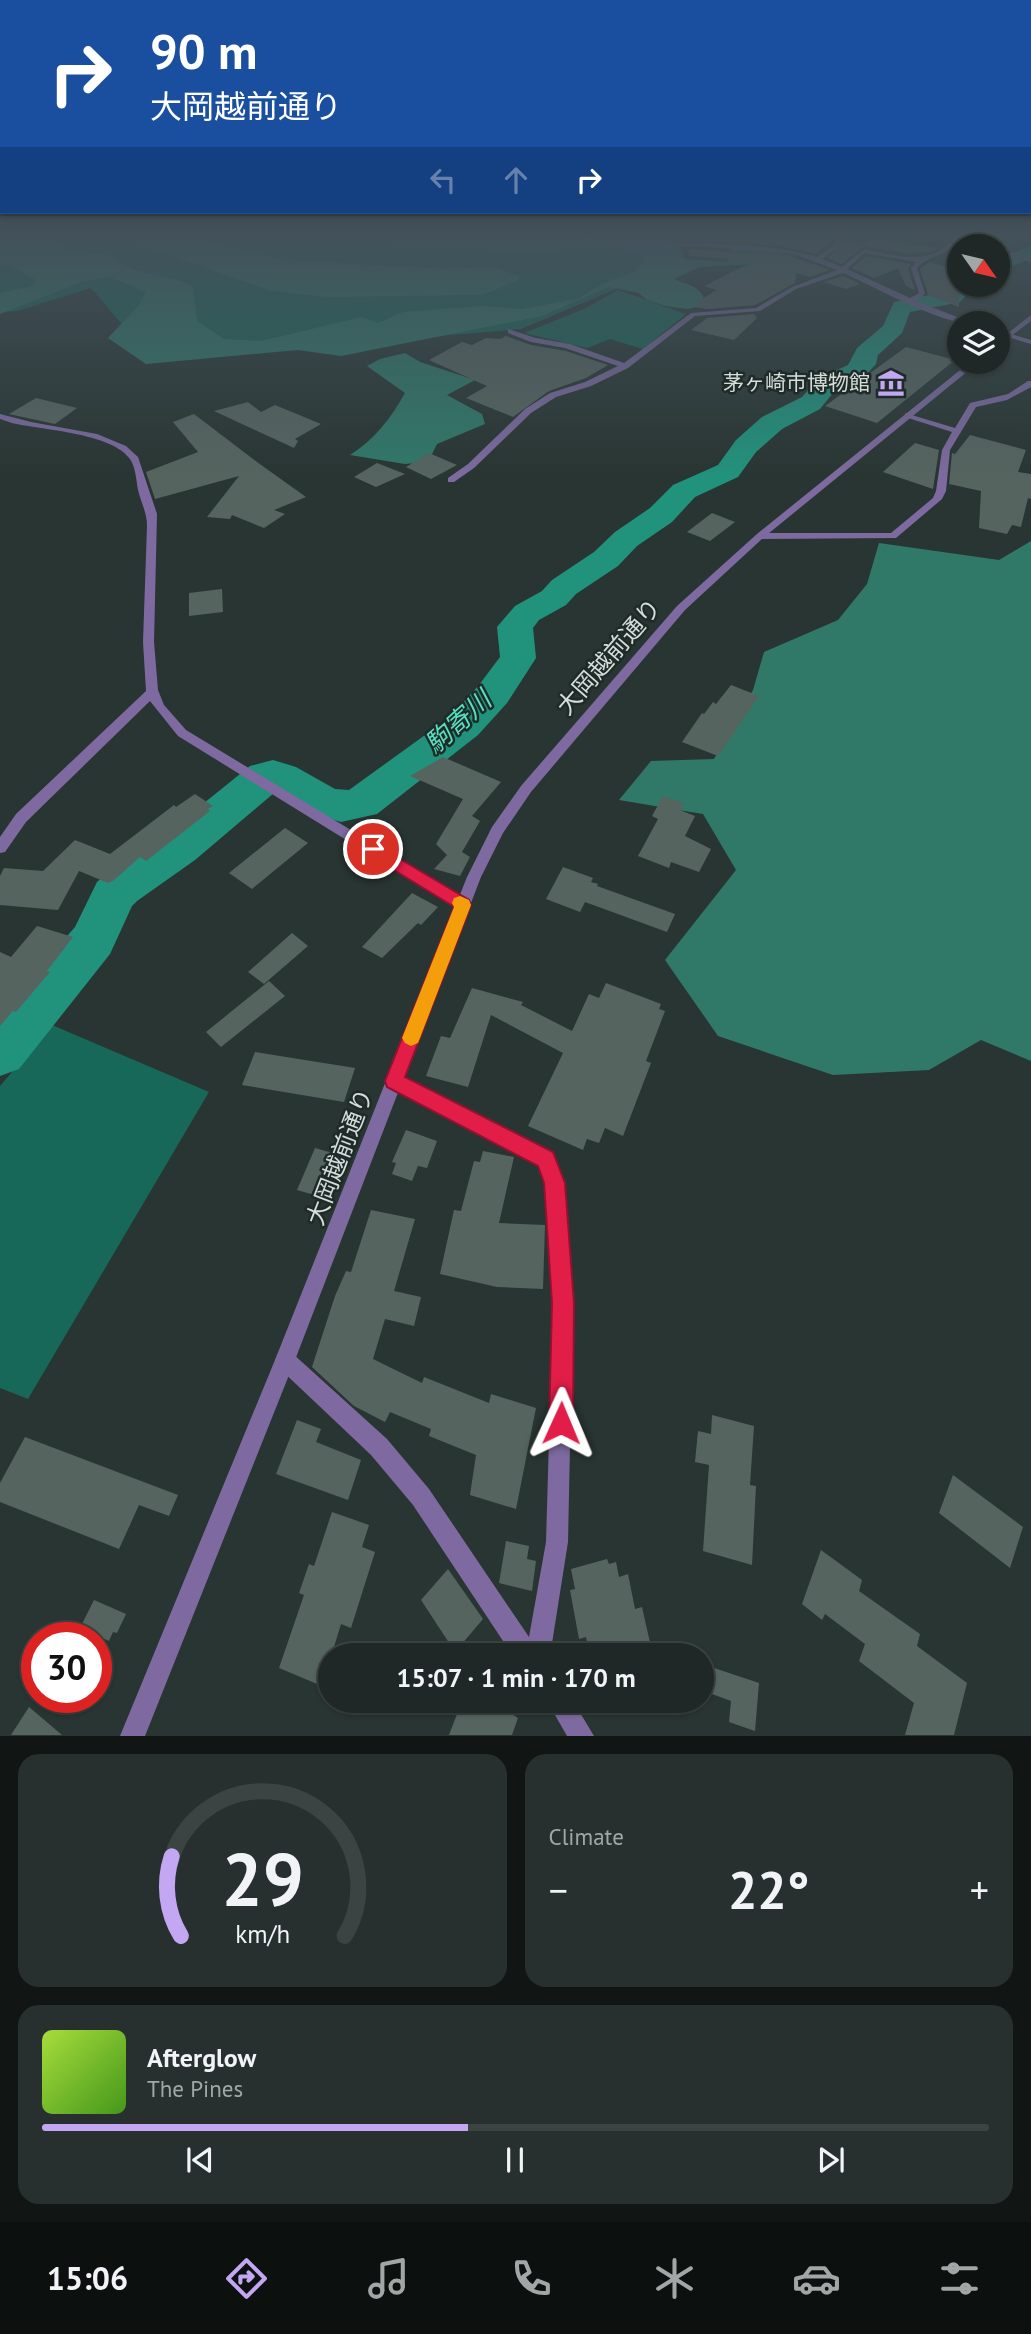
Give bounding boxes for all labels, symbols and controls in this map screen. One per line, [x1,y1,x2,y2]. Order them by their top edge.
text: 90 m [150,19,257,83]
icon: right [35,28,126,119]
text: 大岡越前通り [150,85,342,127]
icon: left [424,161,462,199]
icon: ahead [497,161,535,199]
icon: right [570,161,608,199]
north arrow [947,234,1010,298]
map controls [947,234,1010,374]
button: layers [947,311,1010,374]
museum icon: 茅ヶ崎市博物館 [876,368,906,398]
place label: 茅ヶ崎市博物館 [723,369,870,396]
street label: 大岡越前通り [550,592,668,721]
water label: 駒寄川 [418,681,500,760]
pin [343,819,403,879]
icon: arrive [354,830,392,868]
street label: 大岡越前通り [299,1084,380,1230]
position arrow [524,1386,598,1460]
speed limit sign: 30 [21,1622,112,1713]
text: 15:07 · 1 min · 170 m [396,1661,636,1694]
text: Climate [549,1822,624,1851]
text: 29 [221,1833,304,1927]
text: 22° [728,1856,810,1923]
text: − [549,1865,568,1914]
text: + [970,1865,989,1914]
text: km/h [235,1918,290,1950]
text: Afterglow [147,2041,256,2074]
text: The Pines [147,2074,243,2103]
icon: previous [181,2141,219,2179]
icon: pause [496,2141,534,2179]
icon: next [812,2141,850,2179]
icon: directions [222,2254,271,2303]
icon: music [364,2254,413,2303]
icon: phone [507,2254,556,2303]
icon: climate [650,2254,699,2303]
icon: car [792,2254,841,2303]
icon: filters [935,2254,984,2303]
text: 15:06 [47,2257,128,2299]

